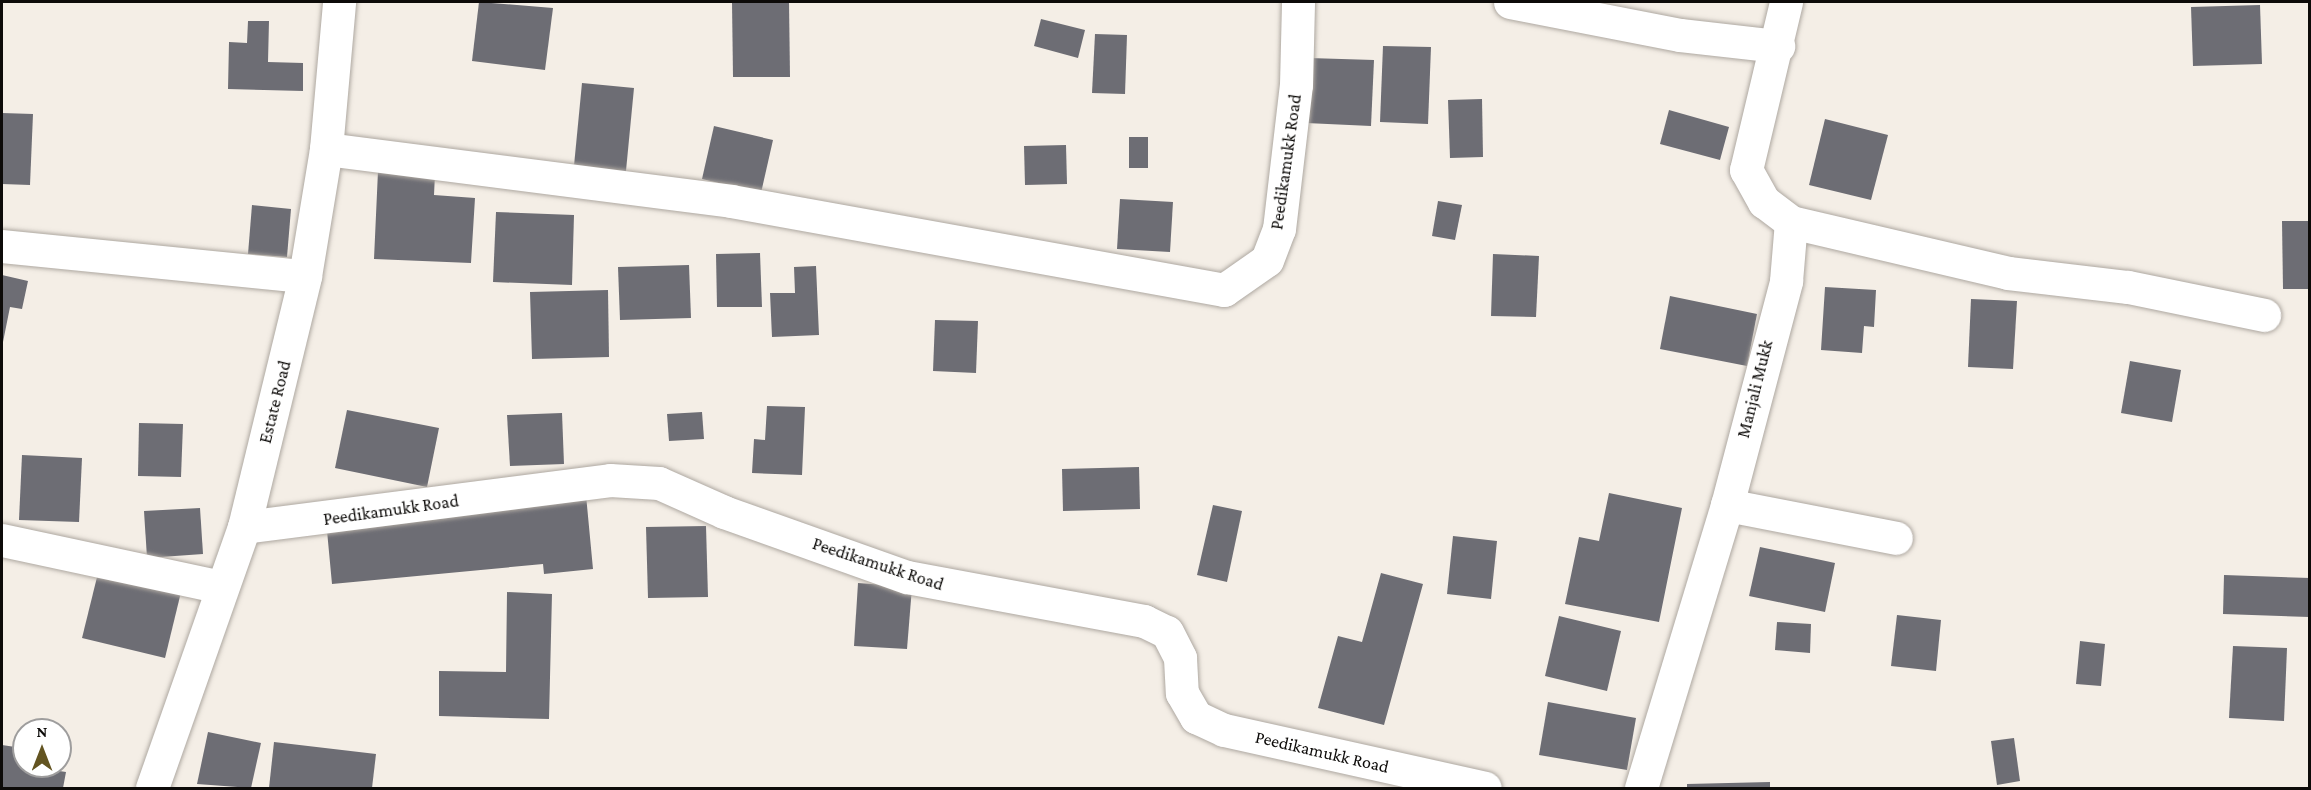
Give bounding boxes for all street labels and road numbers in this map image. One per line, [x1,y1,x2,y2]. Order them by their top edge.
street label: Peedikamukk Road [1266,93,1306,231]
street label: Manjali Mukk [1732,338,1778,440]
street label: Estate Road [254,358,296,446]
street label: Peedikamukk Road [322,490,460,530]
street label: Peedikamukk Road [810,533,946,595]
street label: Peedikamukk Road [1253,726,1391,778]

